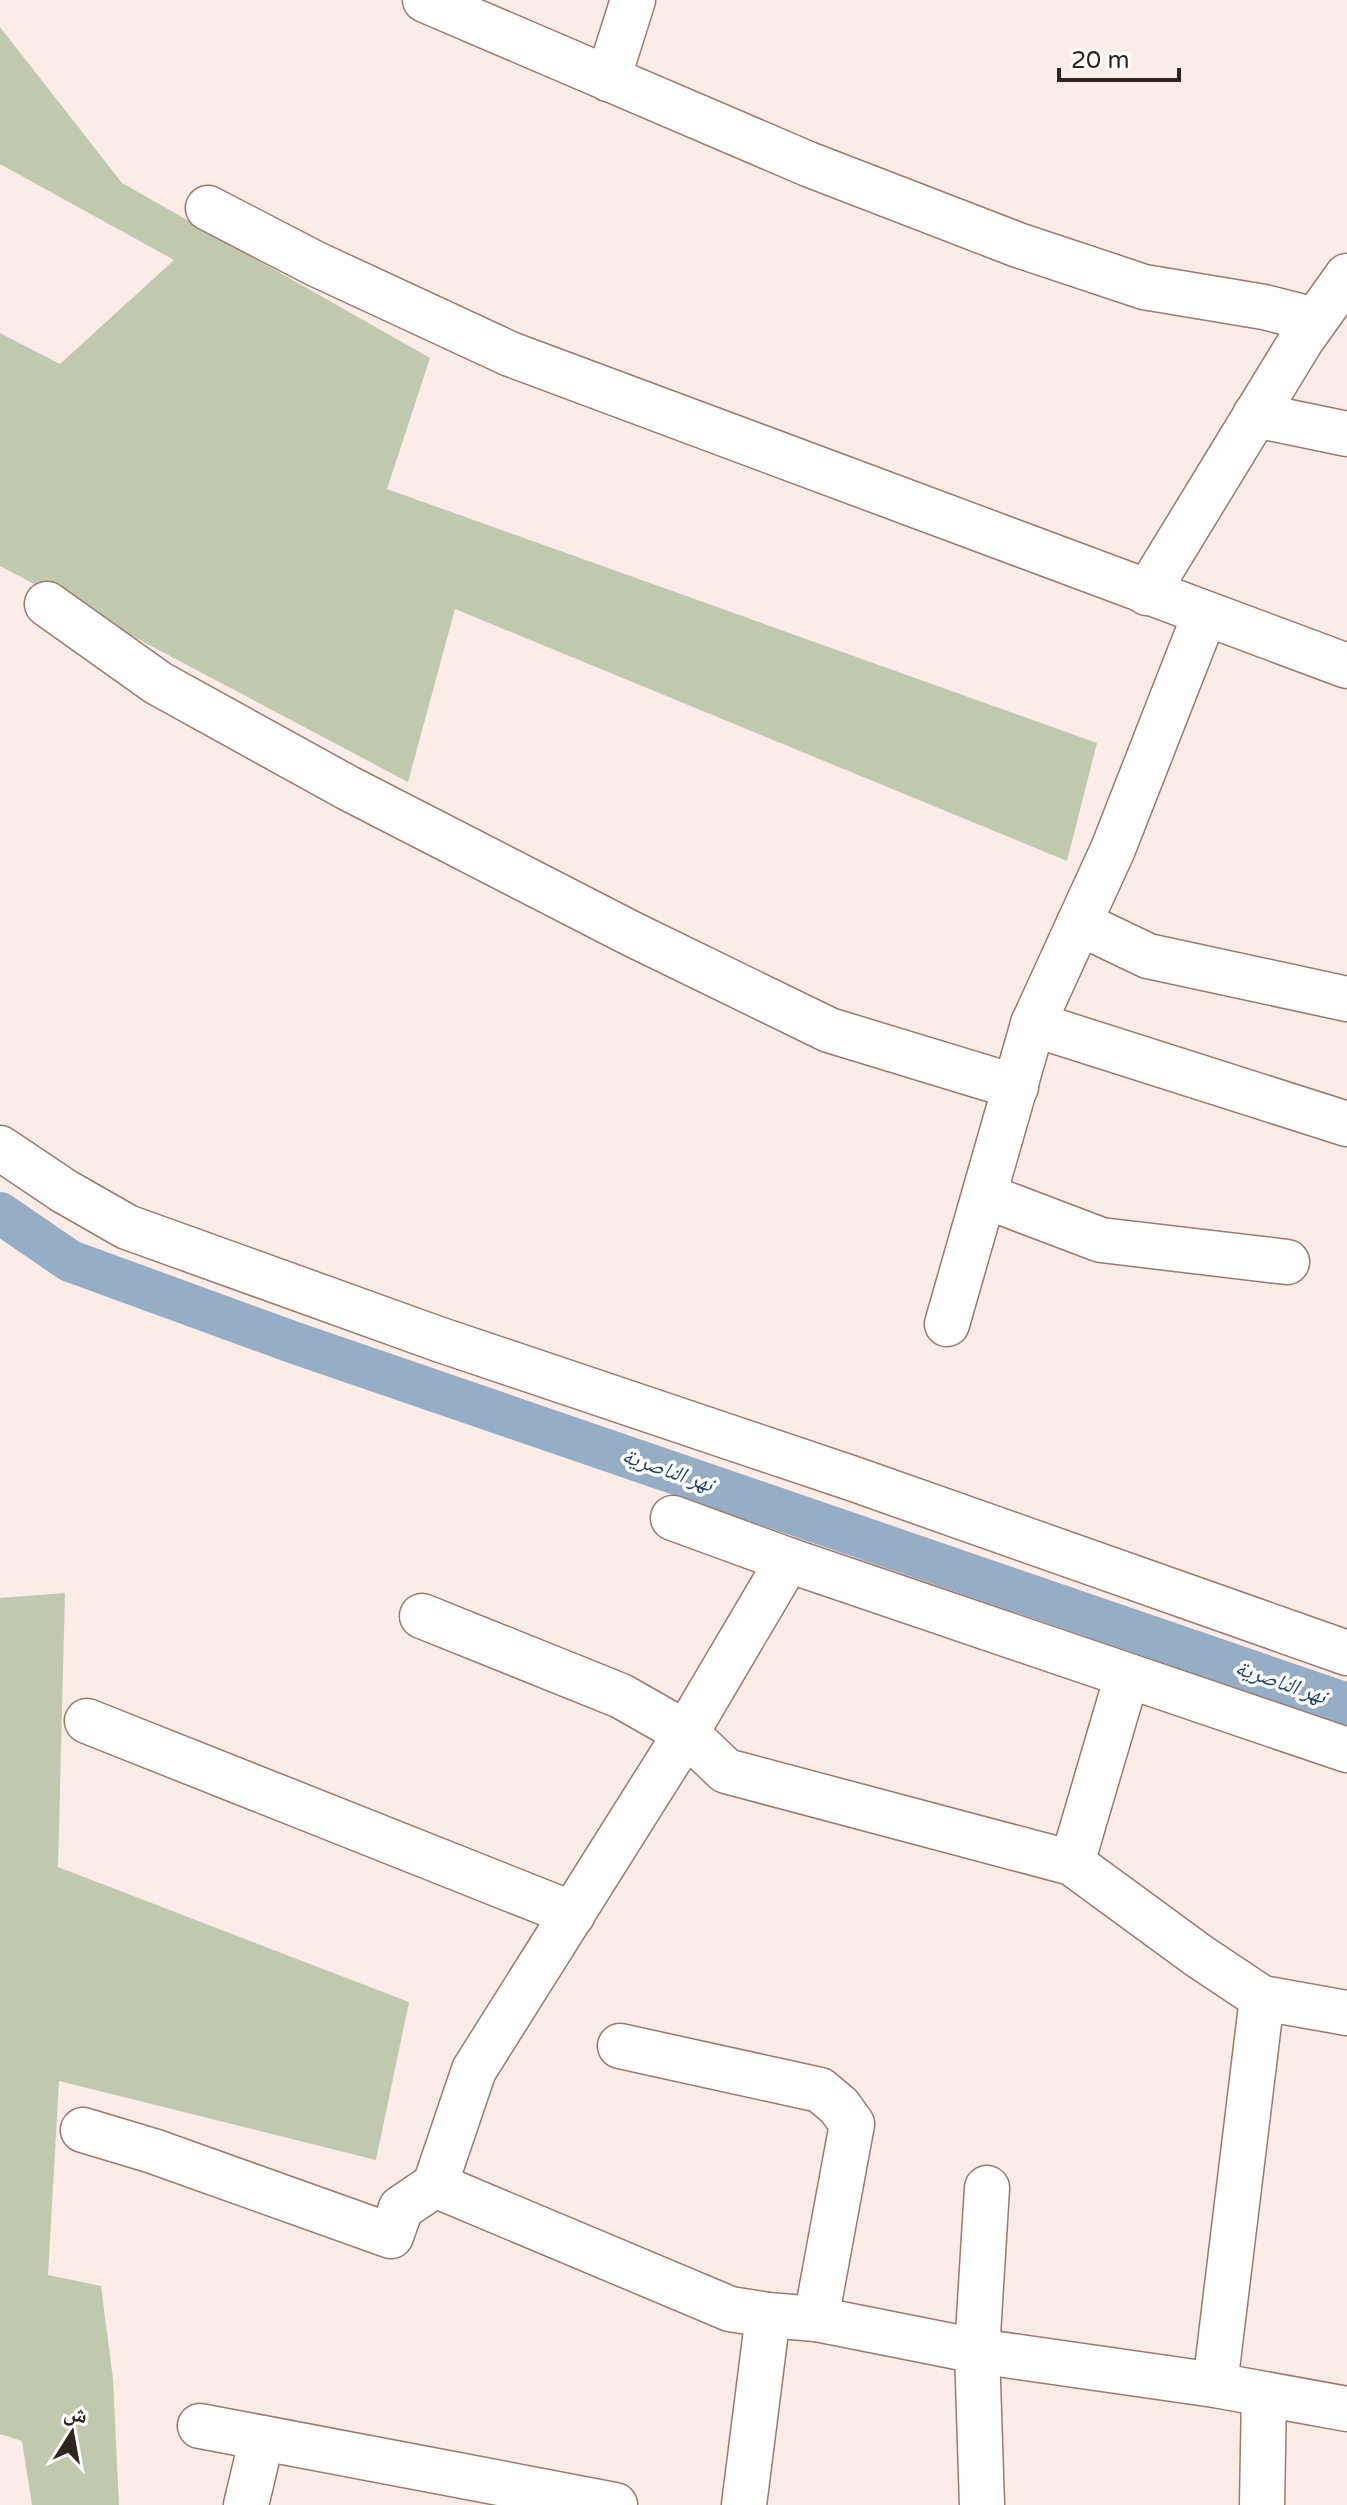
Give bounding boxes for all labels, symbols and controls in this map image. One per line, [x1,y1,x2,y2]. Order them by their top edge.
scale bar [1059,32,1179,82]
text: 20 m [1071,46,1129,75]
water label: نهر الناصرية [619,1442,720,1499]
water label: نهر الناصرية [1232,1654,1333,1711]
north arrow [32,2393,112,2473]
text: ش [62,2399,90,2429]

